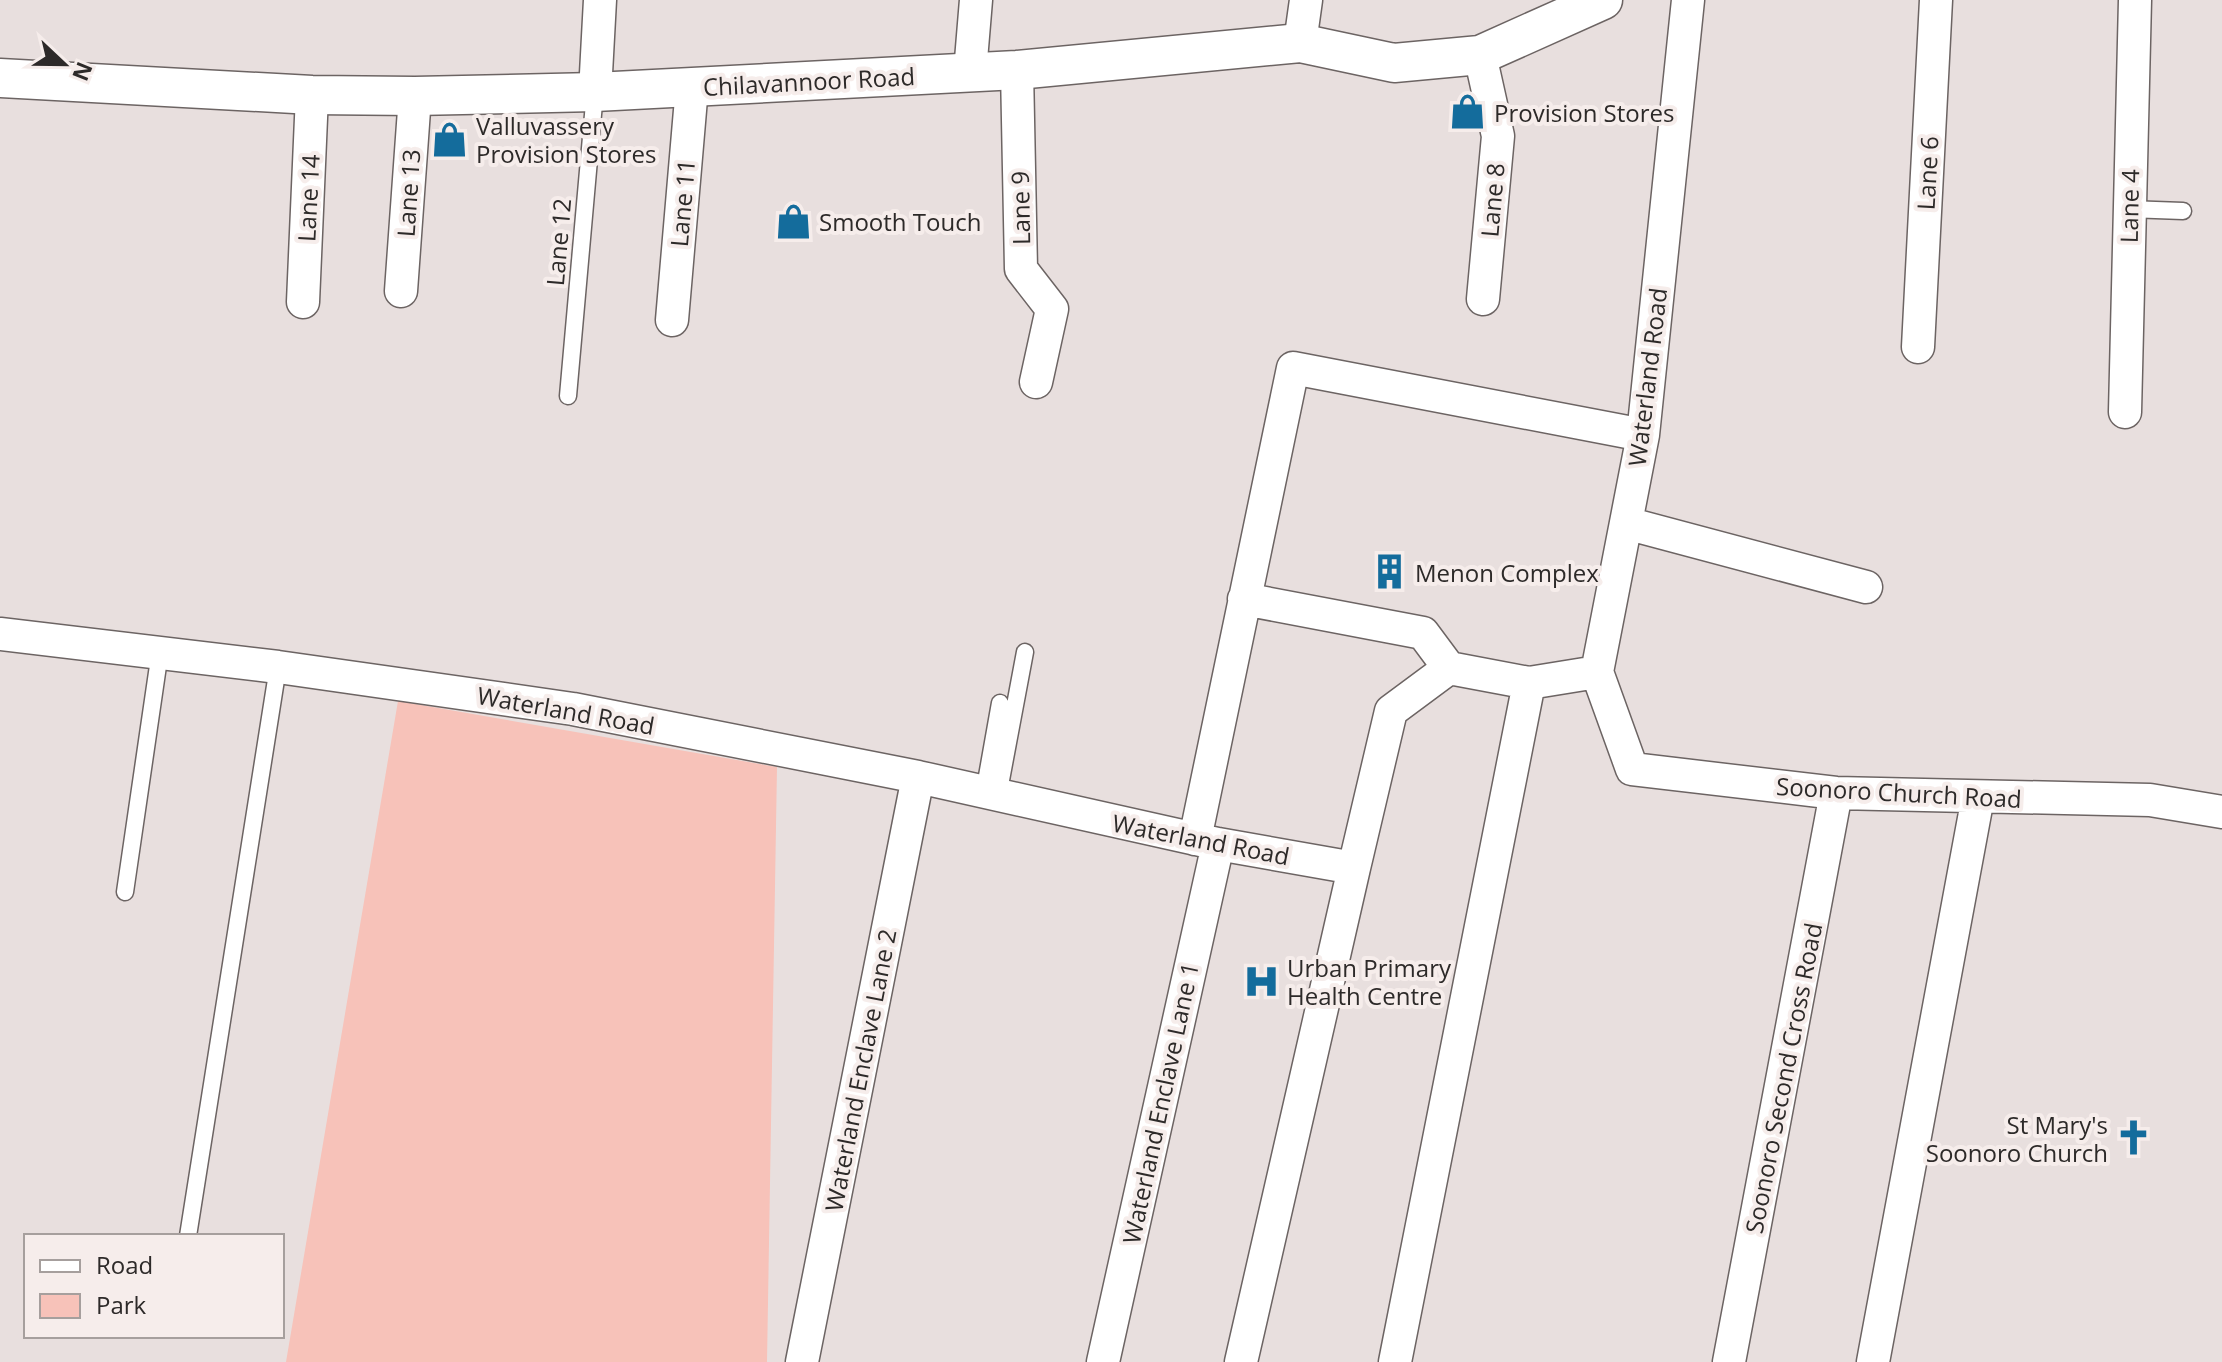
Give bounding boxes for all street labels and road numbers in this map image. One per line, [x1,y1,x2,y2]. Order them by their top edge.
street label: Chilavannoor Road [702,59,916,103]
street label: Lane 6 [1909,135,1945,211]
street label: Lane 13 [388,148,428,238]
street label: Lane 14 [289,153,327,243]
street label: Lane 11 [662,158,702,248]
street label: Lane 8 [1472,162,1512,238]
street label: Lane 4 [2112,168,2146,243]
street label: Lane 9 [1003,171,1037,245]
street label: Lane 12 [538,197,578,287]
street label: Waterland Road [1620,286,1674,468]
street label: Waterland Road [475,678,657,742]
street label: Soonoro Church Road [1775,769,2023,815]
street label: Waterland Road [1110,806,1292,872]
street label: Soonoro Second Cross Road [1737,920,1829,1236]
street label: Waterland Enclave Lane 2 [816,926,904,1214]
street label: Waterland Enclave Lane 1 [1114,959,1206,1247]

